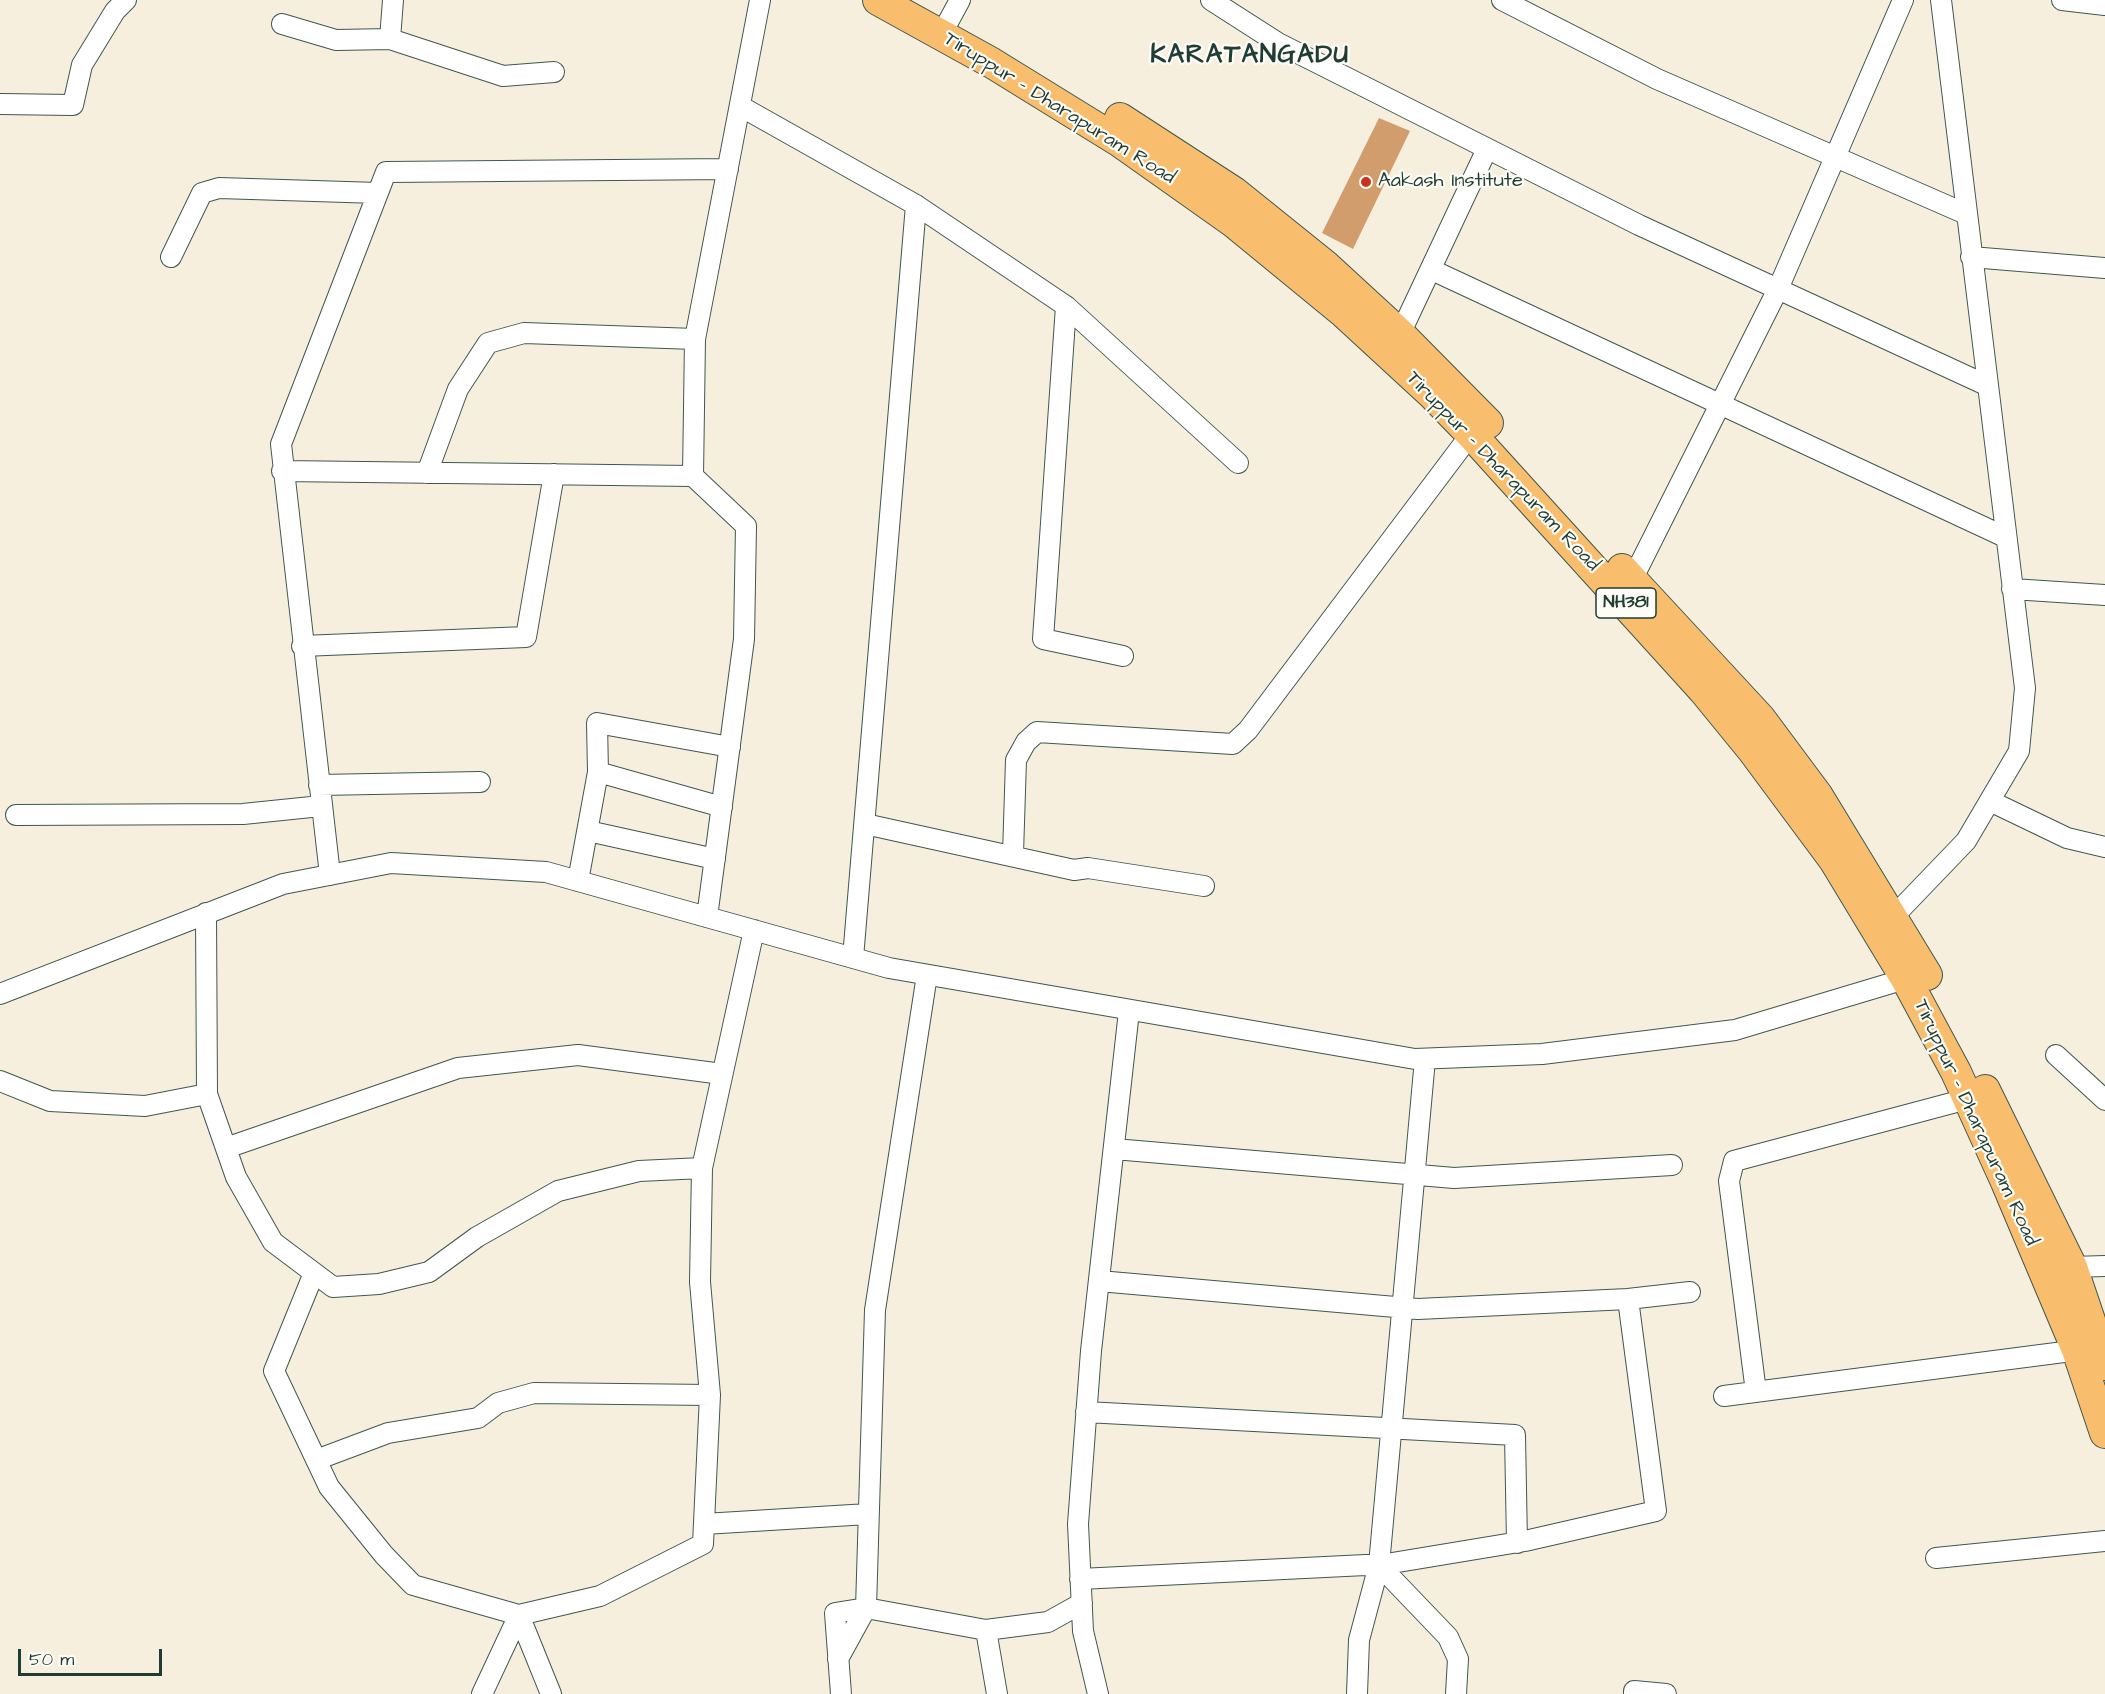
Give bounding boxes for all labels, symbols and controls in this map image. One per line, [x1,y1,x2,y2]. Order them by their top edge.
street label: Tiruppur - Dharapuram Road [939,28,1179,190]
district label: KARATANGADU [1150,41,1350,73]
place label: Aakash Institute [1378,170,1523,194]
marker: Aakash Institute [1359,175,1373,189]
street label: Tiruppur - Dharapuram Road [1400,367,1604,577]
road number: NH381 [1596,588,1656,618]
street label: Tiruppur - Dharapuram Road [1907,996,2043,1250]
scale bar [21,1637,165,1675]
text: 50 m [29,1647,74,1672]

